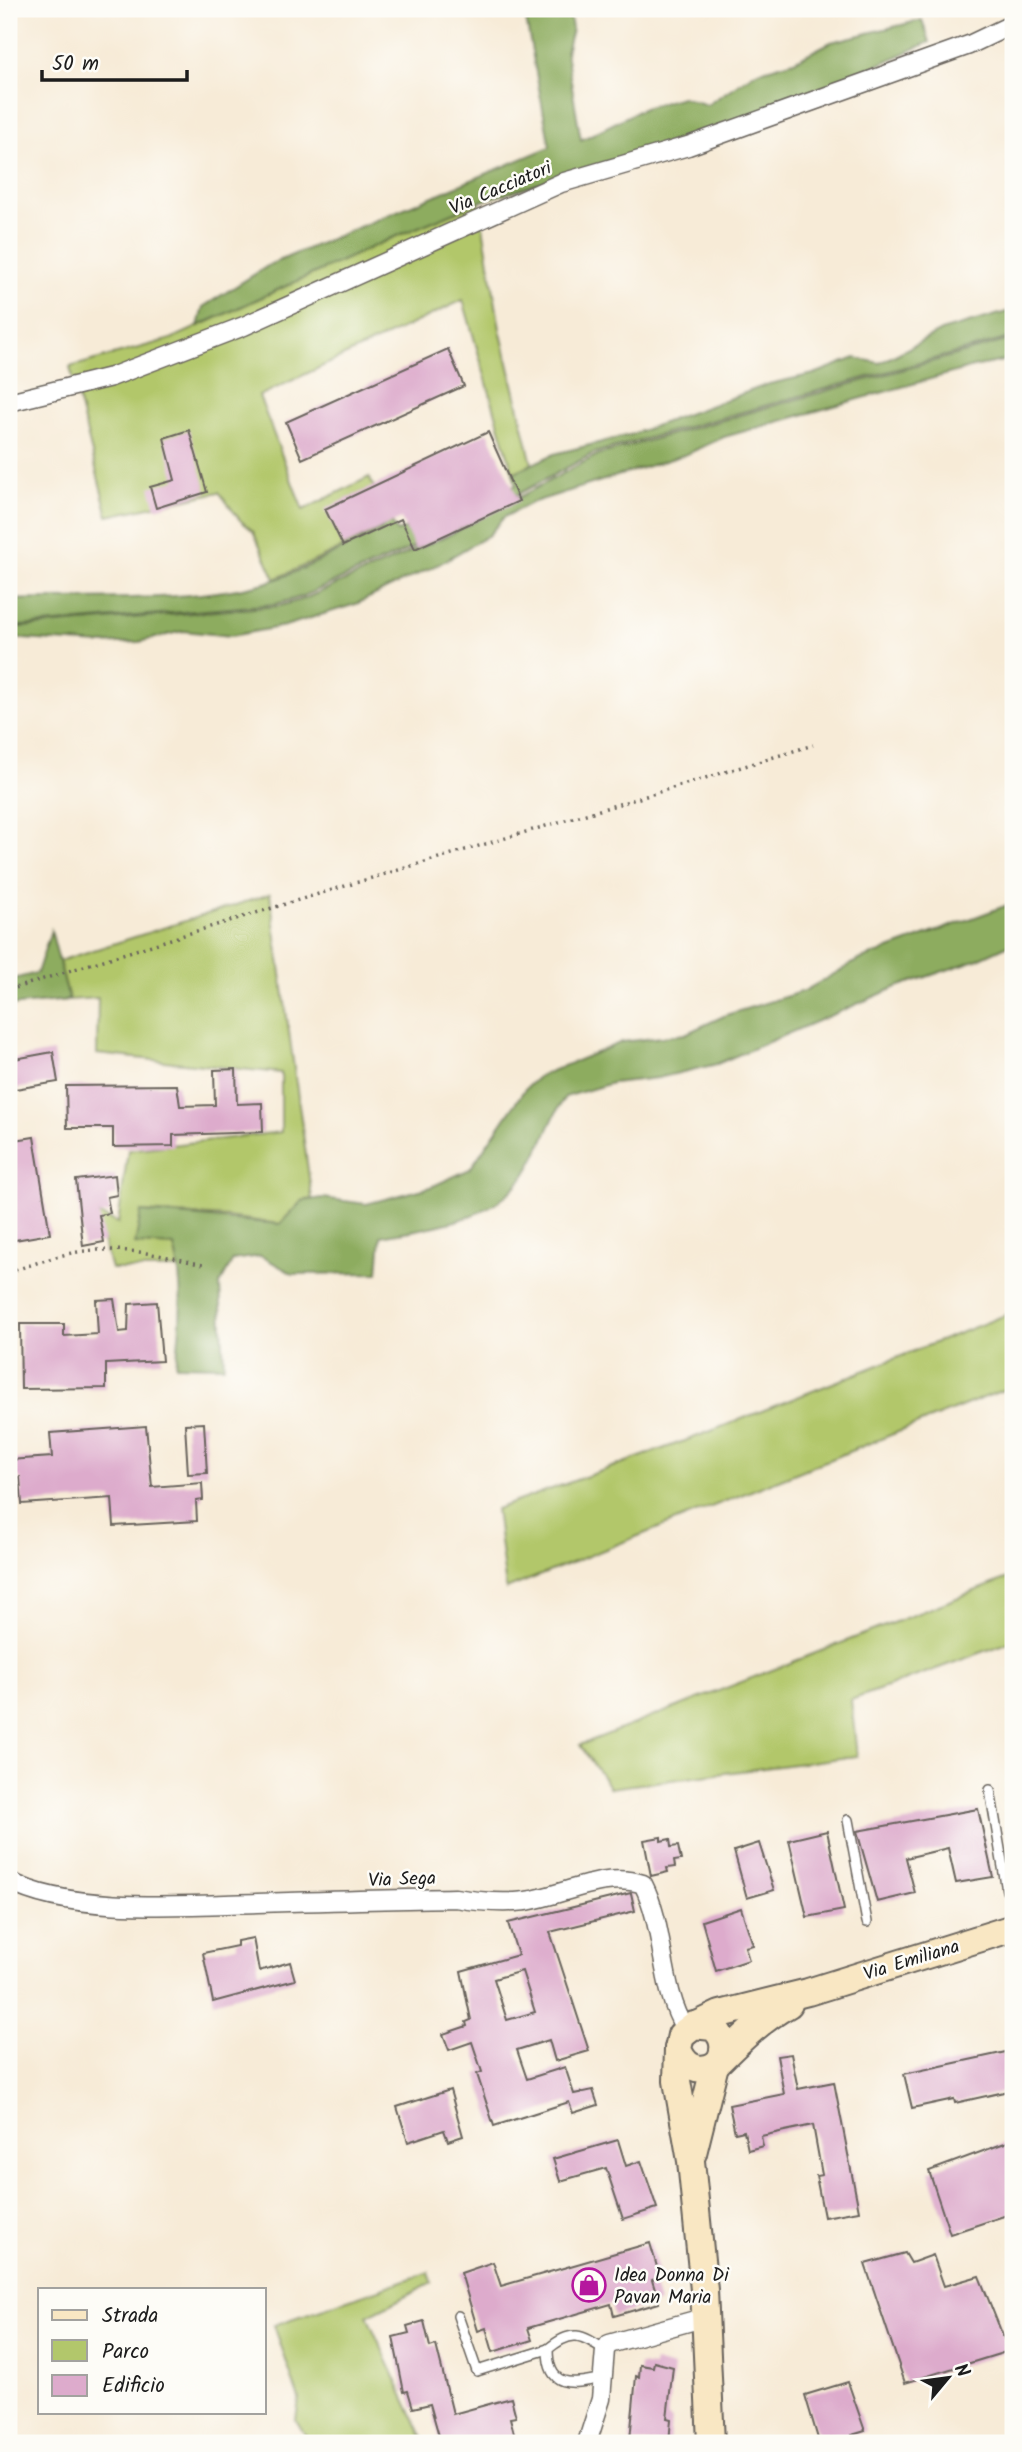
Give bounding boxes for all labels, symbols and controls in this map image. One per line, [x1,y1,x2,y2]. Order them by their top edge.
scale bar [42,38,187,82]
text: 50 m [52,48,99,81]
street label: Via Cacciatori [445,153,558,224]
street label: Via Sega [368,1864,436,1896]
street label: Via Emiliana [860,1932,963,1990]
place label: Idea Donna Di Pavan Maria [614,2261,730,2313]
shop icon: Idea Donna Di Pavan Maria [570,2266,608,2304]
legend [38,2288,266,2414]
text: Strada [102,2300,158,2333]
text: Parco [102,2336,149,2369]
north arrow [914,2344,984,2414]
text: N [945,2358,977,2383]
text: Edificio [102,2370,165,2403]

